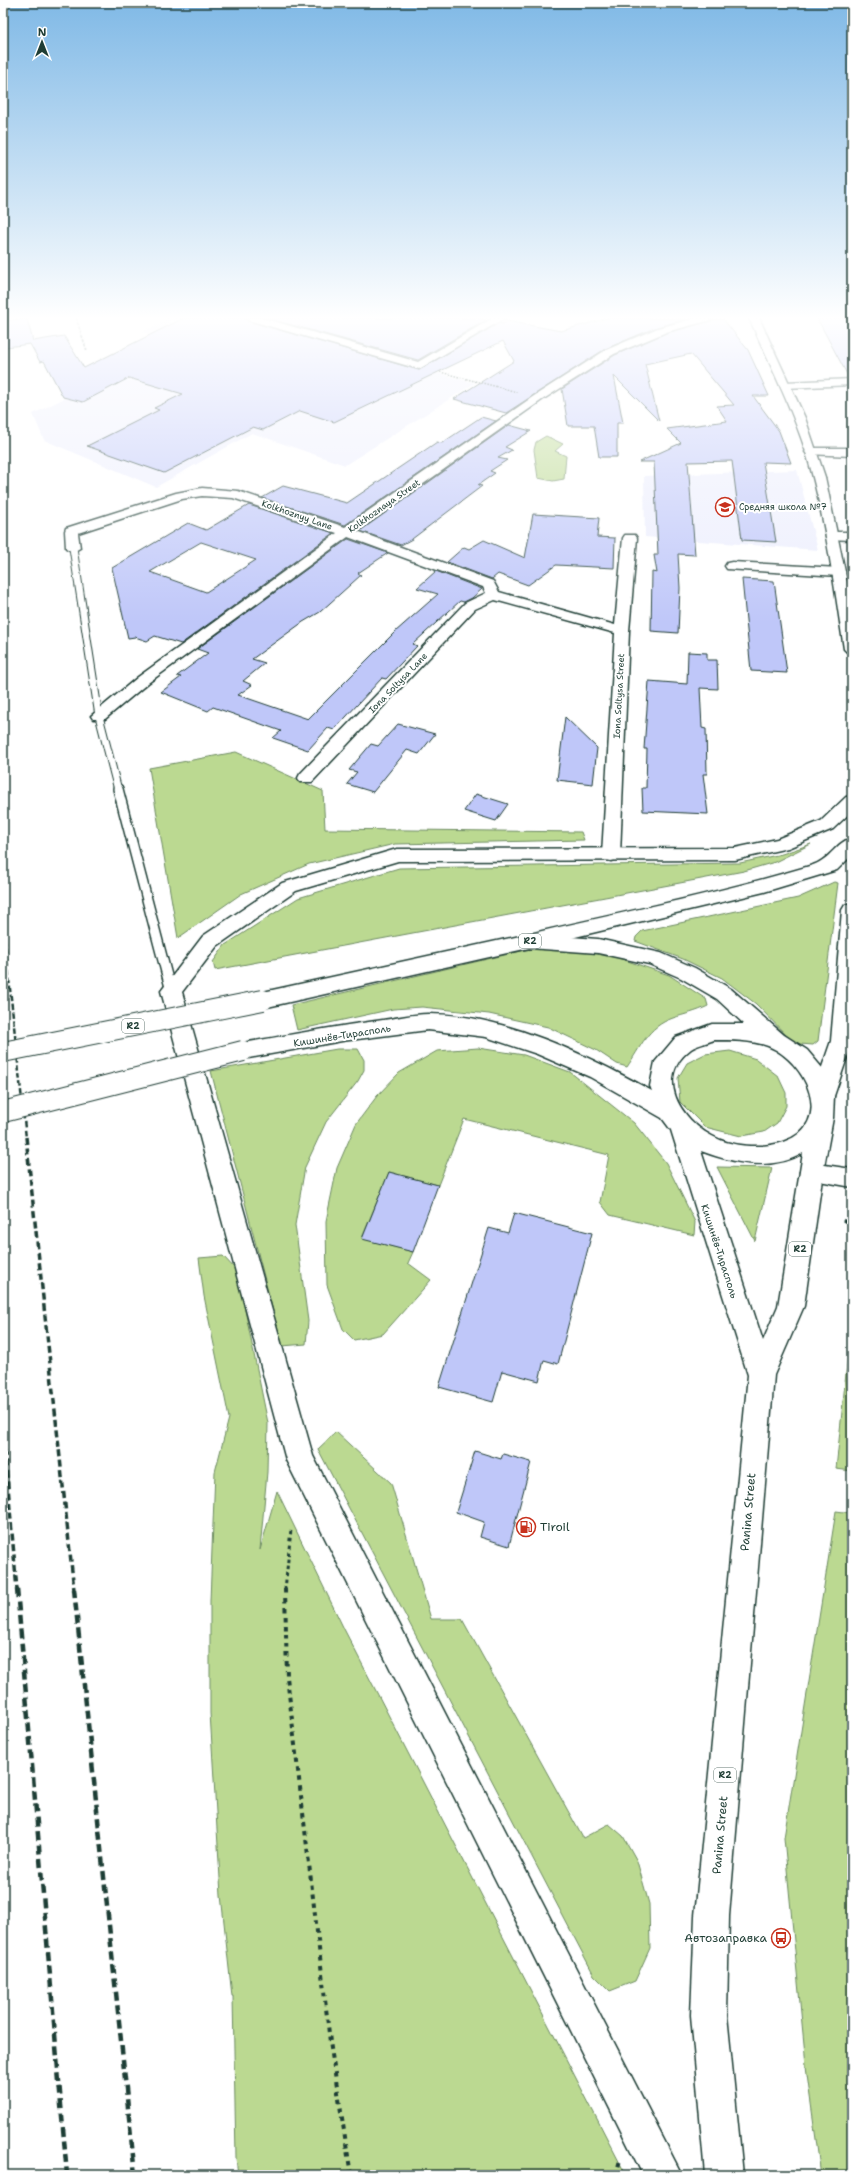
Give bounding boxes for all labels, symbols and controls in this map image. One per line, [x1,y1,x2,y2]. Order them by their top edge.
north arrow [22,22,62,62]
text: N [38,25,47,40]
street label: Kolkhoznaya Street [346,477,423,535]
school or university icon: Средняя школа №7 [714,496,736,518]
street label: Kolkhoznyy Lane [260,497,334,533]
place label: Средняя школа №7 [739,501,827,513]
street label: Iona Soltysa Lane [366,650,430,716]
street label: Iona Soltysa Street [611,653,627,739]
road number: R2 [519,934,541,948]
road number: R2 [122,1019,144,1033]
street label: Кишинёв-Тирасполь [292,1021,392,1050]
street label: Кишинёв-Тирасполь [698,1202,741,1300]
road number: R2 [789,1242,811,1256]
street label: Panina Street [737,1472,759,1552]
fuel station icon: Tiroil [515,1516,537,1538]
place label: Tiroil [540,1519,570,1535]
road number: R2 [714,1768,736,1782]
street label: Panina Street [709,1795,731,1875]
bus stop icon: Автозаправка [770,1927,792,1949]
place label: Автозаправка [684,1930,768,1946]

